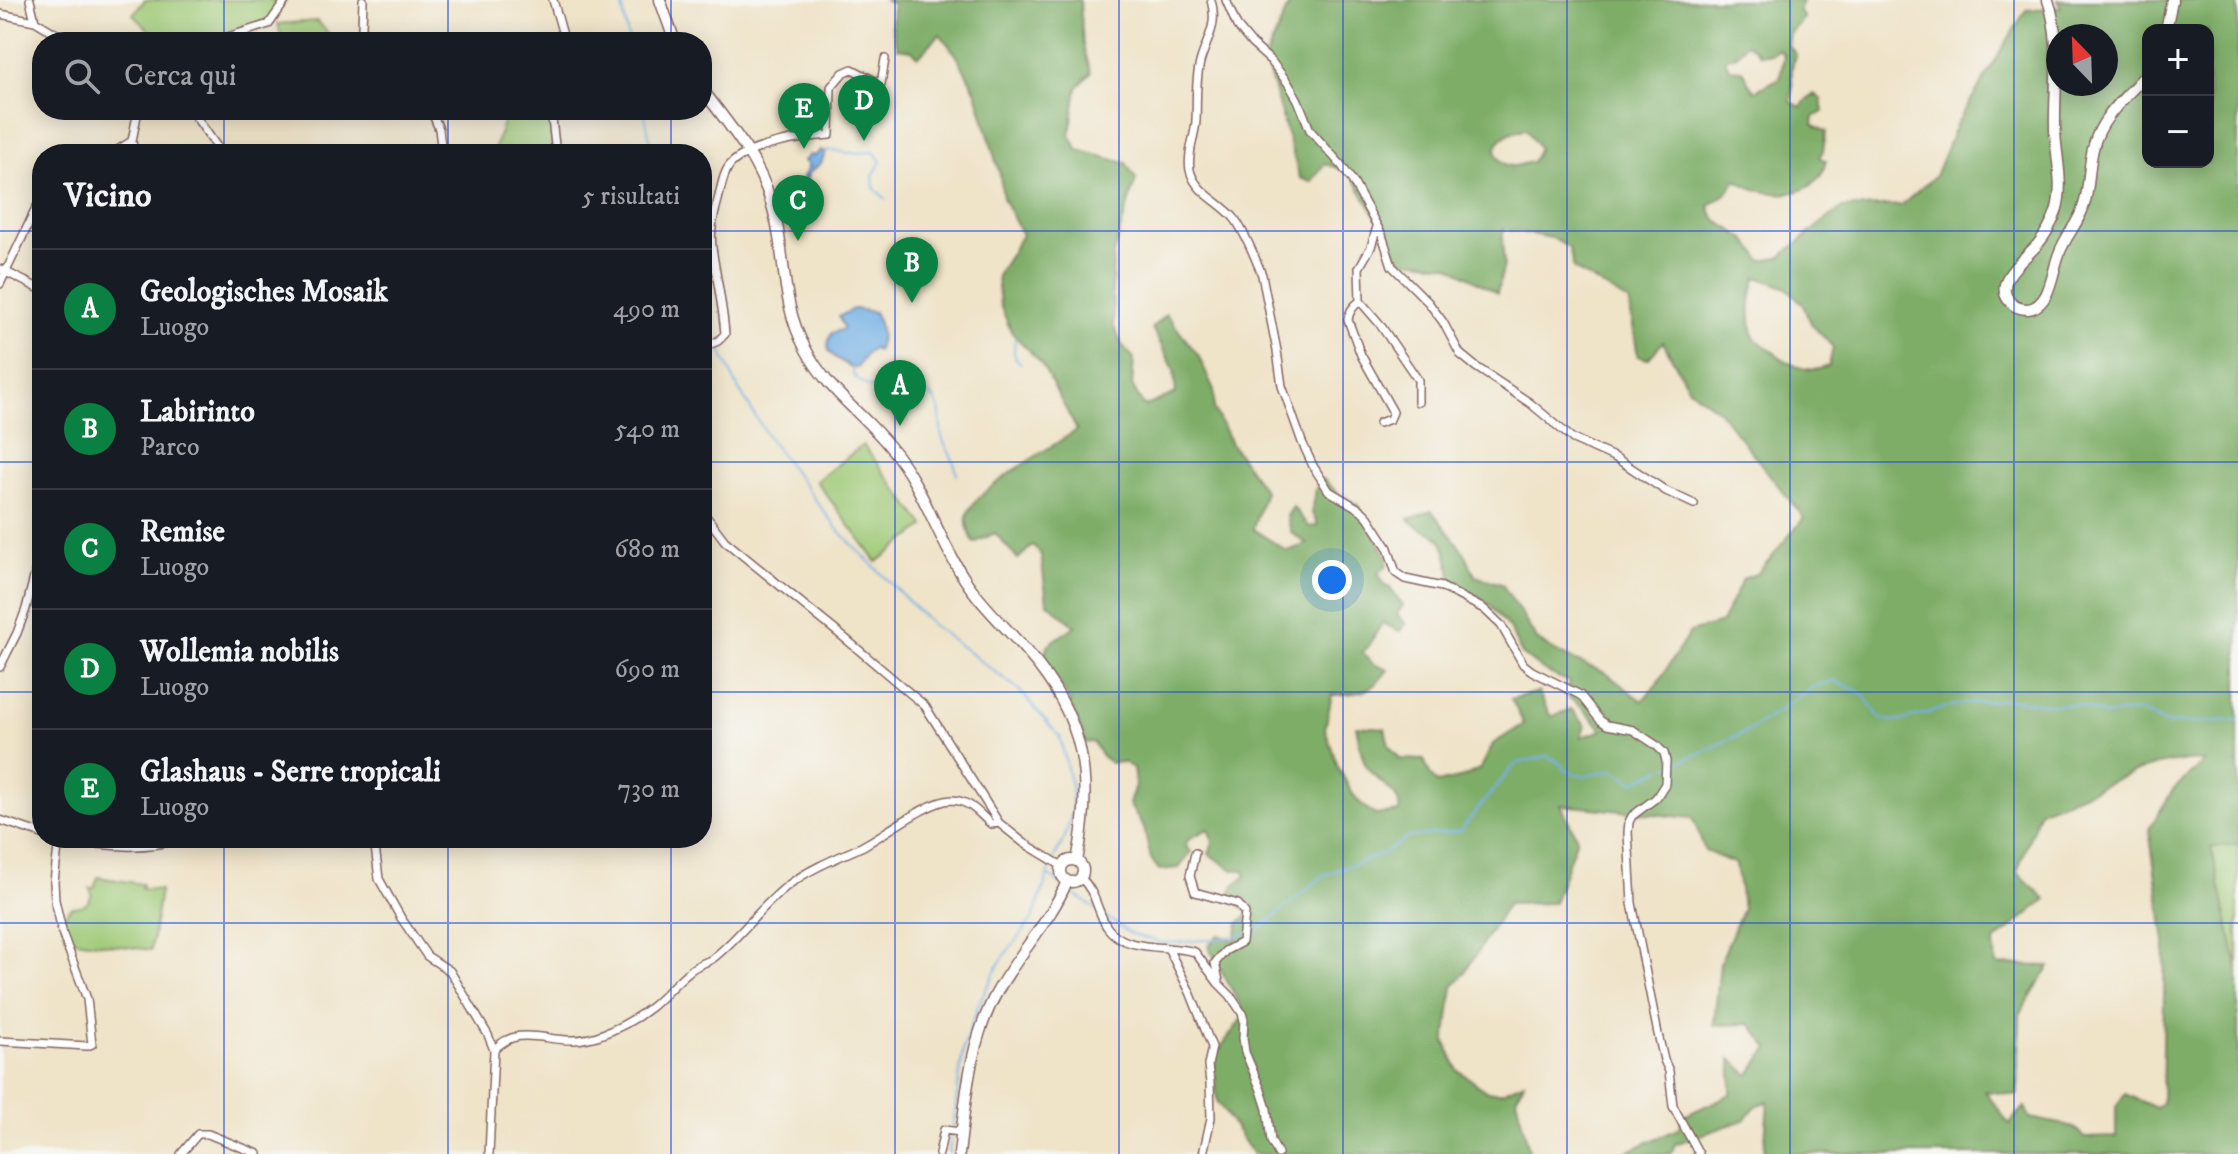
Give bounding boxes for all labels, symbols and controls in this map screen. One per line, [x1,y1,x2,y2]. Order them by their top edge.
north arrow [2046,24,2118,96]
map controls [2142,24,2214,168]
button: + [2142,24,2214,96]
search box [32,32,712,120]
icon: search [60,54,104,98]
text: Cerca qui [124,58,237,95]
pin: D [838,75,890,141]
pin: E [778,83,830,149]
button: − [2142,96,2214,168]
text: Vicino [64,175,152,217]
pin: C [772,175,824,241]
text: 5 risultati [582,180,680,213]
pin: B [886,237,938,303]
text: Geologisches Mosaik [140,274,388,311]
text: A [82,293,98,326]
text: 490 m [613,293,680,326]
text: Luogo [140,311,209,344]
pin: A [874,360,926,426]
text: Labirinto [140,394,255,431]
text: B [82,413,98,446]
text: 540 m [614,413,680,446]
text: Parco [140,431,200,464]
text: Remise [140,514,225,551]
text: C [81,533,99,566]
text: 680 m [614,533,680,566]
text: Luogo [140,551,209,584]
your location [1312,560,1352,600]
text: Wollemia nobilis [140,634,339,671]
text: D [80,653,100,686]
text: 690 m [614,653,680,686]
text: Luogo [140,671,209,704]
text: Glashaus - Serre tropicali [140,754,441,791]
text: E [81,773,99,806]
text: 730 m [618,773,680,806]
text: Luogo [140,791,209,824]

